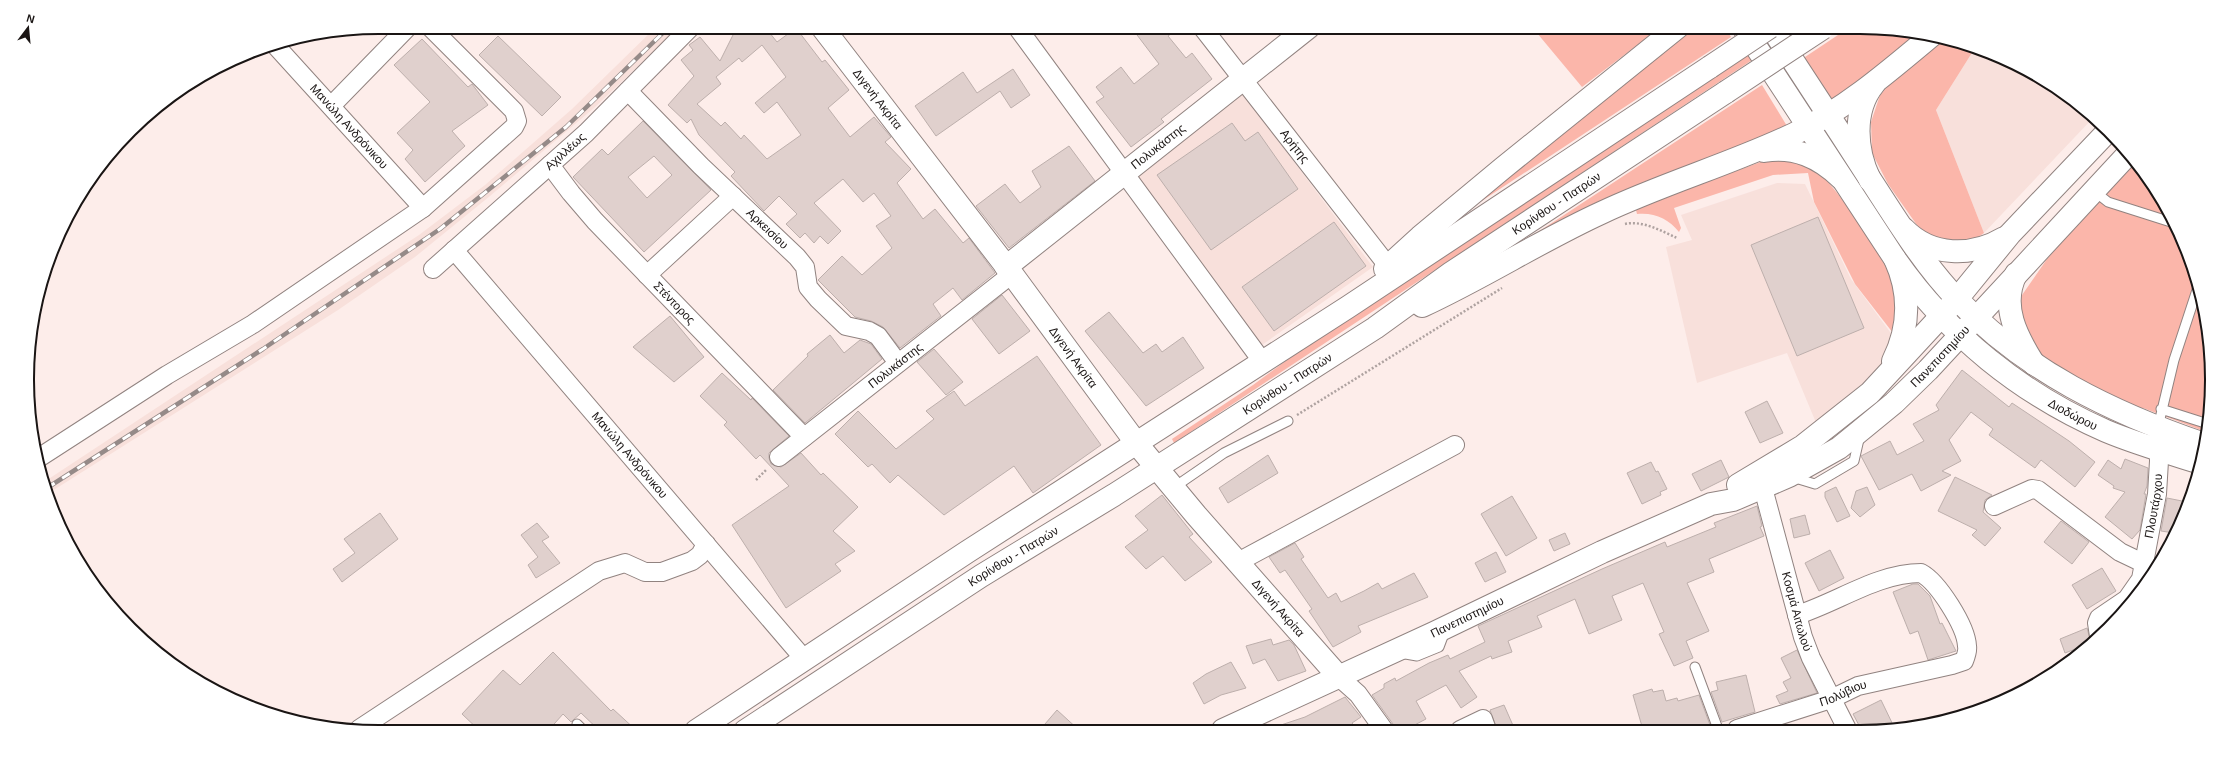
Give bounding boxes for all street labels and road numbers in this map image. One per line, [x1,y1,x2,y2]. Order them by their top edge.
street label: Διγενή Ακρίτα [850,66,905,132]
street label: Μανώλη Ανδρόνικου [307,81,391,172]
street label: Πολυκάστης [1128,121,1188,172]
street label: Αρήτης [1277,127,1312,166]
street label: Αχιλλέως [542,130,589,173]
street label: Κορίνθου - Πατρών [1509,169,1603,238]
street label: Αρκεισίου [744,206,791,252]
street label: Στέντορος [651,279,698,327]
street label: Πανεπιστημίου [1908,323,1973,390]
street label: Διγενή Ακρίτα [1046,324,1100,391]
street label: Πολυκάστης [866,340,925,391]
street label: Κορίνθου - Πατρών [1240,350,1335,418]
street label: Διοδώρου [2046,396,2100,433]
street label: Μανώλη Ανδρόνικου [589,409,670,501]
street label: Πλουτάρχου [2142,473,2165,539]
street label: Κορίνθου - Πατρών [965,524,1061,590]
street label: Κοσμά Αιτωλού [1779,570,1815,653]
street label: Διγενή Ακρίτα [1249,576,1307,640]
street label: Πανεπιστημίου [1428,593,1506,641]
street label: Πολύβιου [1818,677,1868,709]

